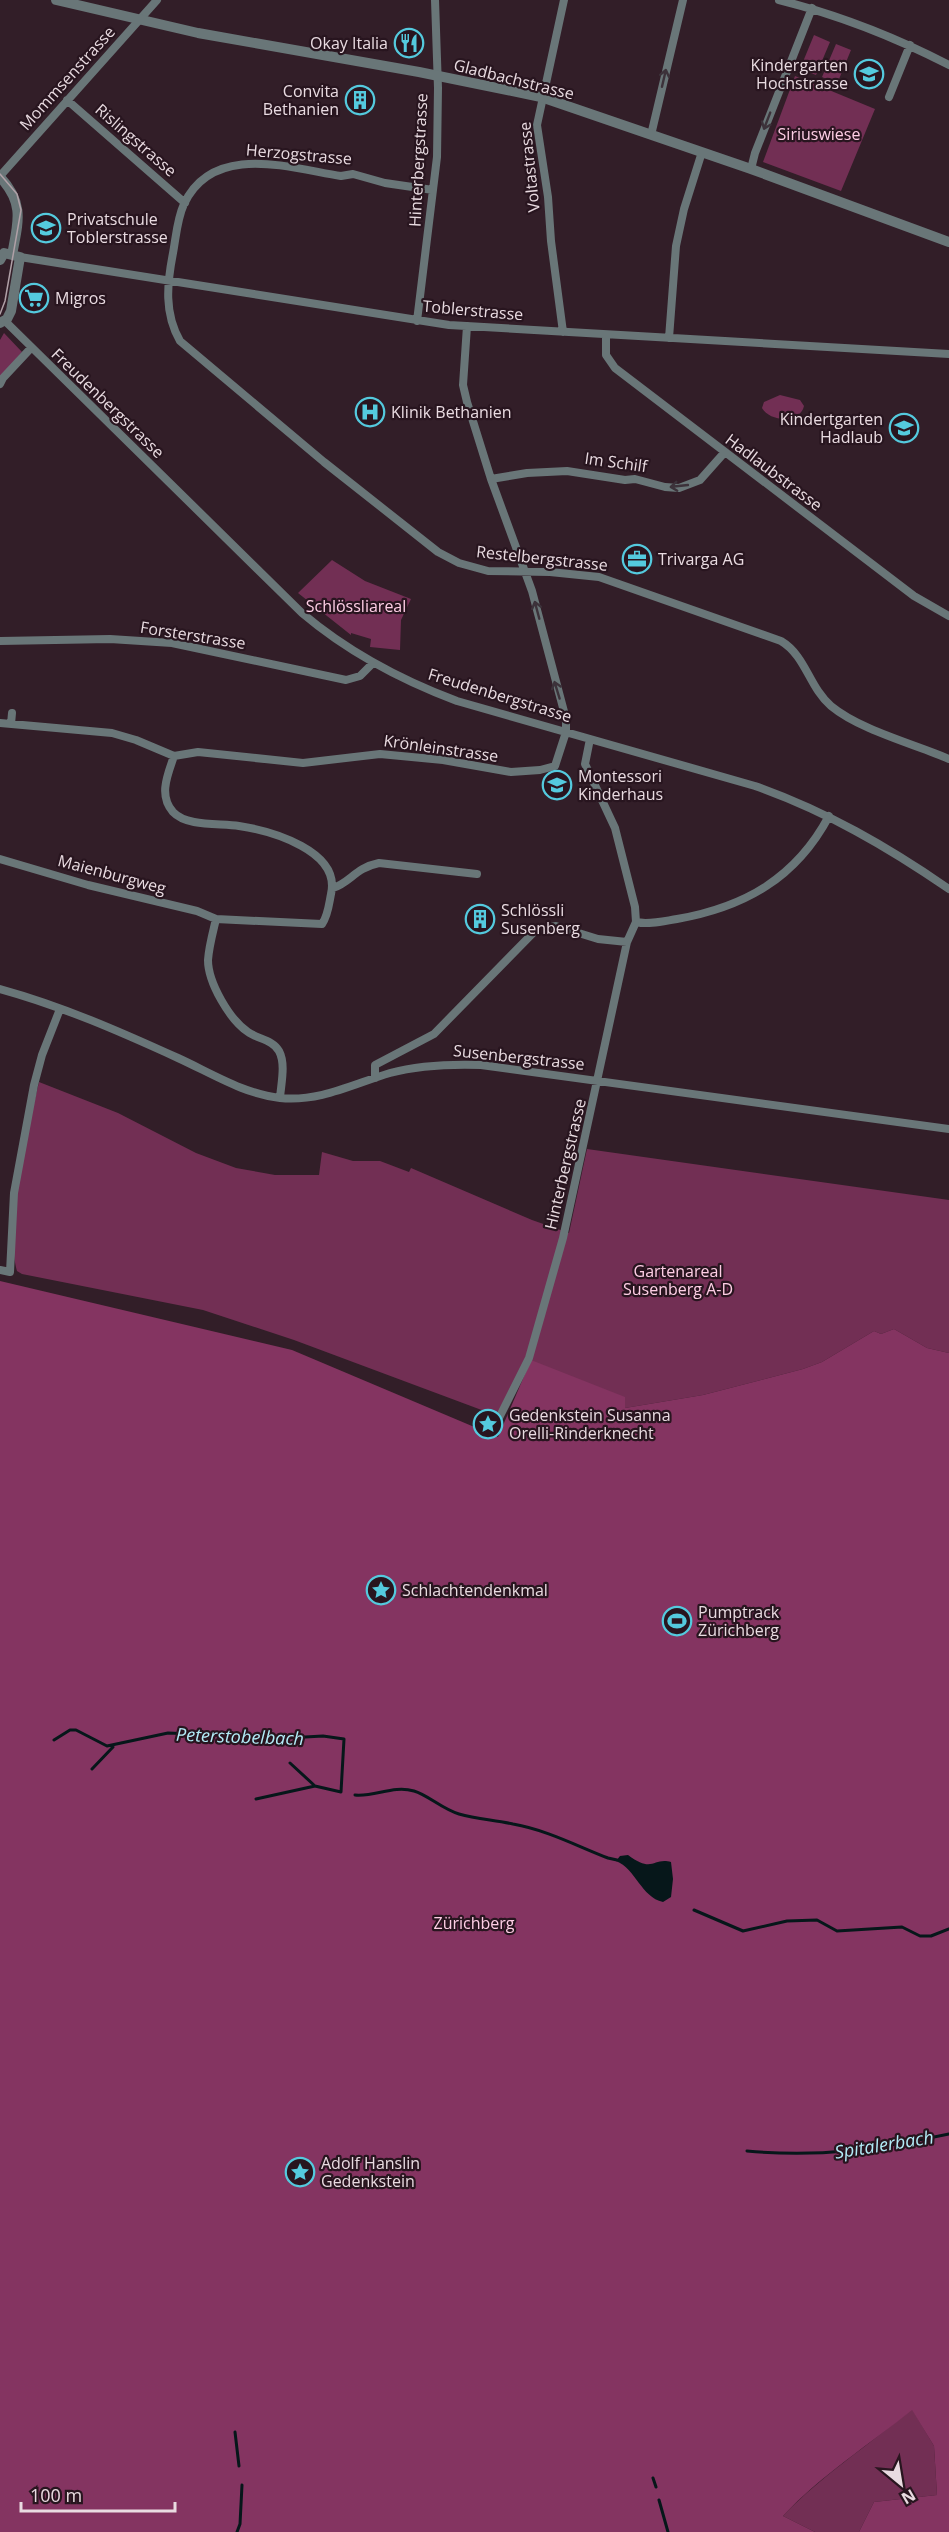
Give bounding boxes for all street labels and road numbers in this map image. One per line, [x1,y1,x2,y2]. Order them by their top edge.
street label: Mommsenstrasse [14,21,120,135]
street label: Gladbachstrasse [451,53,577,105]
street label: Hinterbergstrasse [404,93,432,227]
street label: Rislingstrasse [91,99,181,181]
street label: Voltastrasse [513,121,545,213]
street label: Herzogstrasse [245,138,353,170]
street label: Toblerstrasse [422,295,524,325]
street label: Freudenbergstrasse [47,343,169,463]
street label: Hadlaubstrasse [721,428,827,516]
street label: Im Schilf [583,447,650,478]
street label: Restelbergstrasse [475,540,609,576]
street label: Forsterstrasse [139,616,247,654]
street label: Freudenbergstrasse [425,663,575,727]
street label: Krönleinstrasse [382,729,500,767]
street label: Maienburgweg [56,849,169,899]
street label: Susenbergstrasse [452,1039,586,1075]
street label: Hinterbergstrasse [539,1096,591,1232]

